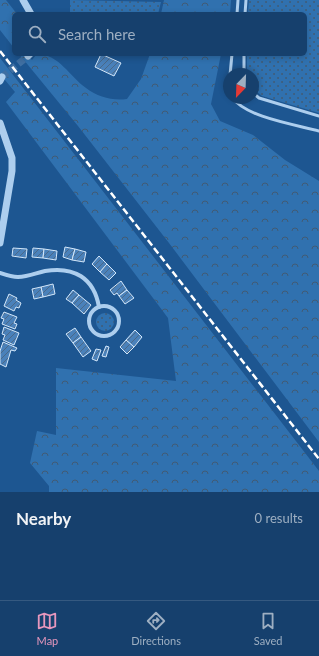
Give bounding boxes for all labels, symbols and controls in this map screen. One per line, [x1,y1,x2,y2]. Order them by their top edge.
search box [12,12,307,56]
icon: search [26,23,48,45]
text: Search here [58,25,135,43]
north arrow [223,68,259,104]
text: Nearby [16,508,71,529]
text: 0 results [255,510,303,526]
tab: Map [36,610,58,647]
tab: Directions [131,610,181,647]
tab: Saved [254,610,283,647]

